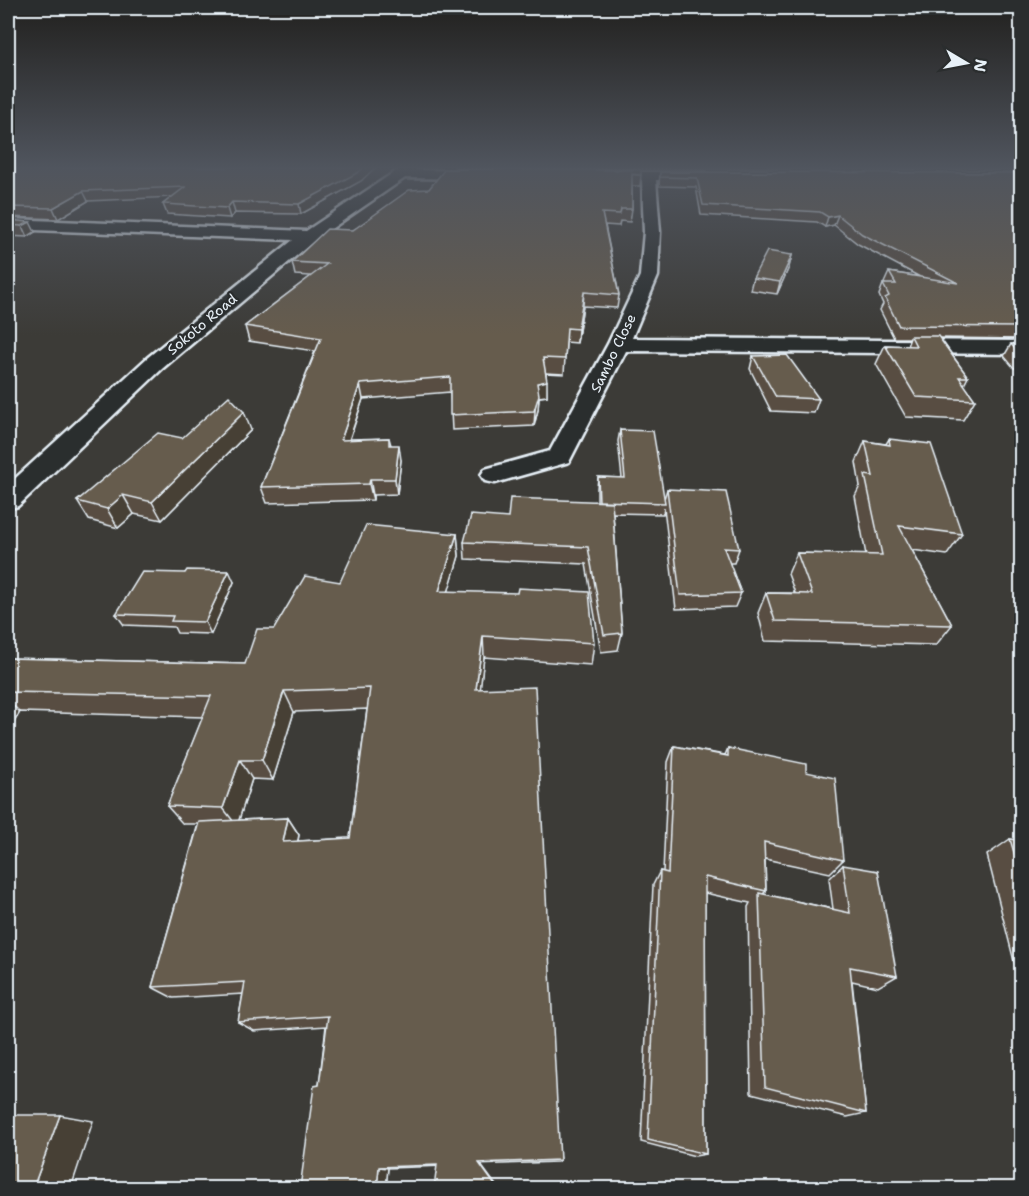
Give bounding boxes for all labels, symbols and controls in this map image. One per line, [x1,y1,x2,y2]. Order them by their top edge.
north arrow [936,33,996,93]
text: N [969,57,992,74]
street label: Sokoto Road [163,289,241,358]
street label: Sambo Close [586,311,640,395]

